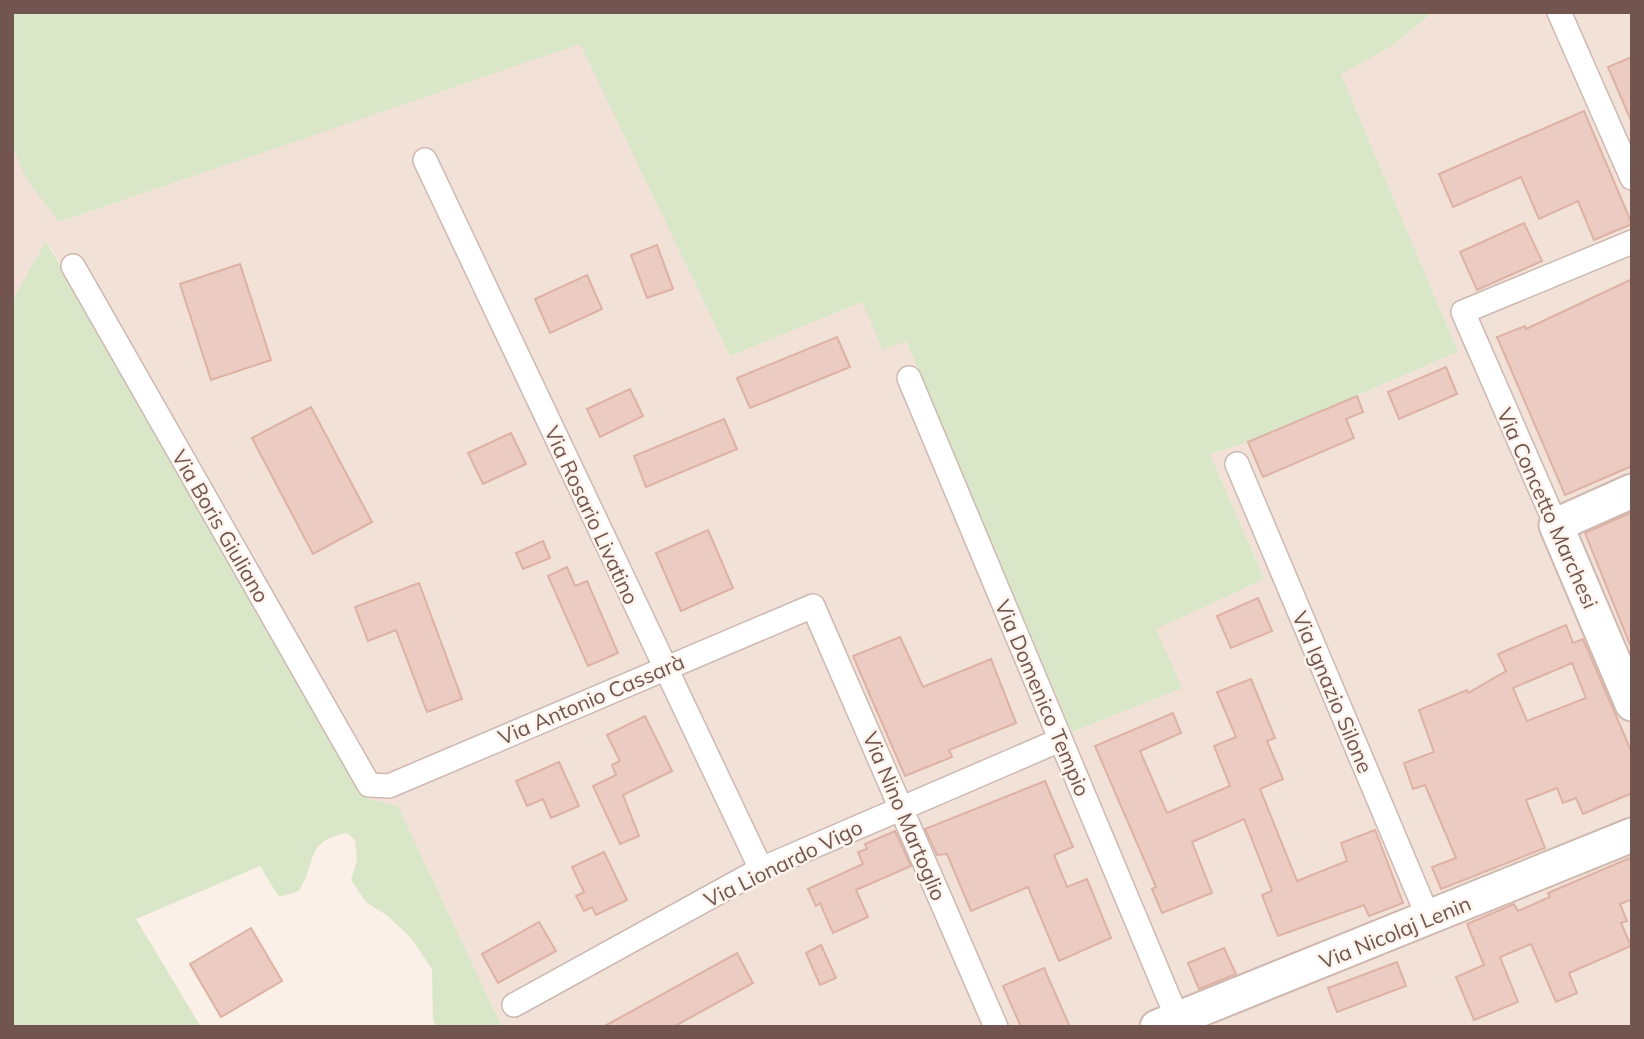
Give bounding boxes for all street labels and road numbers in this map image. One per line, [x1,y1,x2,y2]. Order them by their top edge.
street label: Via Concetto Marchesi [1492,404,1604,612]
street label: Via Rosario Livatino [539,422,645,608]
street label: Via Boris Giuliano [167,445,275,607]
street label: Via Domenico Tempio [990,596,1096,800]
street label: Via Ignazio Silone [1287,607,1379,777]
street label: Via Antonio Cassarà [494,648,688,750]
street label: Via Nino Martoglio [858,728,952,904]
street label: Via Lionardo Vigo [700,813,866,913]
street label: Via Nicolaj Lenin [1315,890,1475,974]

